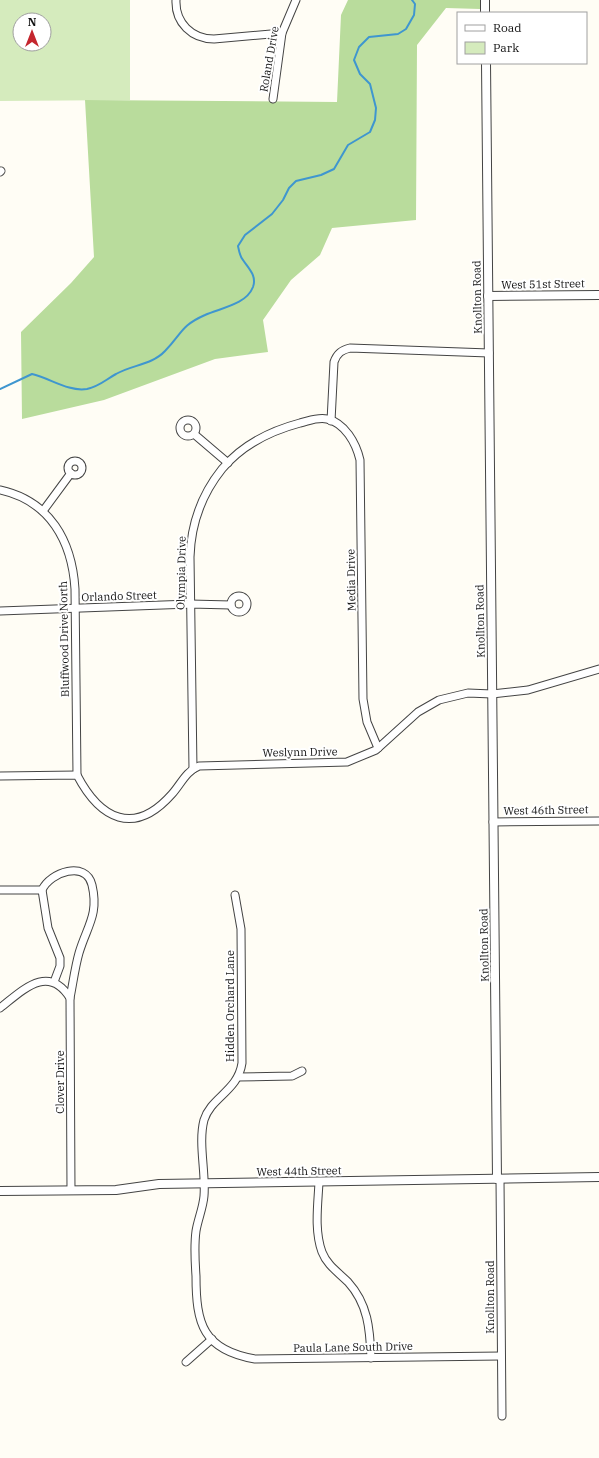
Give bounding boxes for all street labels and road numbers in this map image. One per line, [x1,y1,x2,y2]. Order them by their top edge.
street label: Roland Drive [256,25,282,93]
street label: Knollton Road [469,260,485,334]
street label: West 51st Street [501,276,585,292]
street label: Olympia Drive [173,536,189,610]
street label: Media Drive [343,549,359,611]
street label: Bluffwood Drive North [56,581,72,697]
street label: Knollton Road [472,584,488,658]
street label: Orlando Street [81,588,157,604]
street label: Weslynn Drive [262,744,338,760]
street label: West 46th Street [503,802,589,818]
street label: Knollton Road [476,908,492,982]
street label: Hidden Orchard Lane [223,950,237,1062]
street label: Clover Drive [53,1050,67,1114]
street label: West 44th Street [256,1163,342,1179]
street label: Knollton Road [483,1260,497,1334]
street label: Paula Lane South Drive [293,1339,413,1355]

